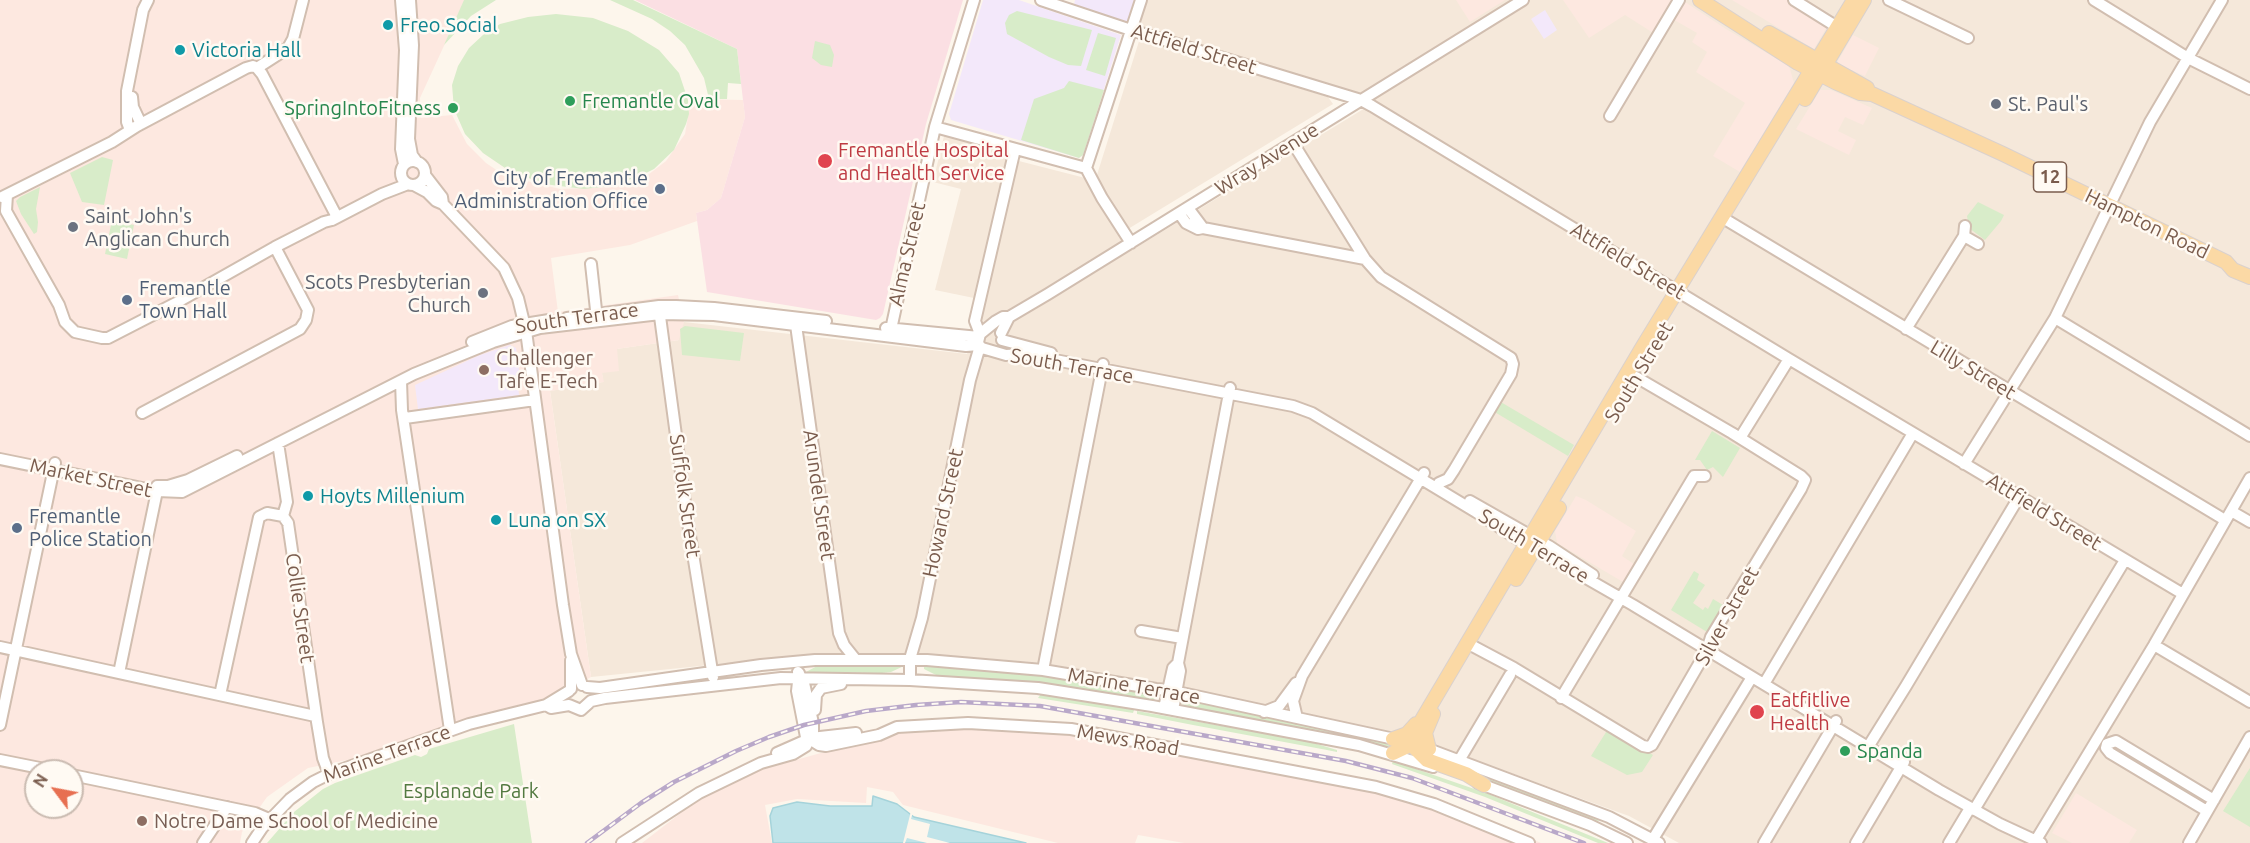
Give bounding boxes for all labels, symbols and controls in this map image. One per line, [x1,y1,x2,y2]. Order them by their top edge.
place label: Freo.Social [400,13,497,37]
marker: Freo.Social [381,18,395,32]
street label: Attfield Street [1129,19,1259,79]
place label: Victoria Hall [192,38,301,62]
marker: Victoria Hall [173,43,187,57]
place label: Fremantle Oval [582,89,719,113]
place label: St. Paul's [2008,92,2088,116]
marker: Fremantle Oval [563,94,577,108]
place label: SpringIntoFitness [284,96,441,120]
marker: St. Paul's [1989,97,2003,111]
marker: SpringIntoFitness [446,101,460,115]
street label: Wray Avenue [1211,118,1323,200]
place label: Fremantle Hospital and Health Service [838,138,1009,185]
marker: Fremantle Hospital and Health Service [816,152,834,170]
road number: 12 [2034,162,2066,192]
place label: City of Fremantle Administration Office [454,166,648,213]
marker: City of Fremantle Administration Office [653,182,667,196]
street label: Hampton Road [2081,184,2213,264]
street label: Alma Street [883,200,931,308]
place label: Saint John's Anglican Church [85,204,230,251]
street label: Attfield Street [1566,217,1690,305]
marker: Saint John's Anglican Church [66,220,80,234]
place label: Scots Presbyterian Church [305,270,471,317]
place label: Fremantle Town Hall [139,276,231,323]
marker: Scots Presbyterian Church [476,286,490,300]
marker: Fremantle Town Hall [120,293,134,307]
street label: South Terrace [514,297,640,339]
street label: South Street [1600,317,1678,427]
street label: Lilly Street [1926,335,2020,405]
street label: South Terrace [1009,343,1135,389]
place label: Challenger Tafe E-Tech [496,346,598,393]
marker: Challenger Tafe E-Tech [477,363,491,377]
street label: Arundel Street [798,428,840,562]
street label: Suffolk Street [664,433,706,559]
street label: Howard Street [918,446,968,580]
street label: Market Street [28,453,154,503]
street label: Attfield Street [1982,468,2106,556]
place label: Hoyts Millenium [320,484,465,508]
marker: Hoyts Millenium [301,489,315,503]
place label: Fremantle Police Station [29,504,152,551]
street label: South Terrace [1475,504,1593,588]
place label: Luna on SX [508,508,606,532]
marker: Luna on SX [489,513,503,527]
marker: Fremantle Police Station [10,521,24,535]
street label: Collie Street [280,551,320,665]
street label: Silver Street [1690,562,1764,670]
street label: Marine Terrace [1066,663,1202,709]
place label: Eatfitlive Health [1770,688,1850,735]
marker: Eatfitlive Health [1748,703,1766,721]
street label: Mews Road [1075,719,1181,761]
street label: Marine Terrace [320,720,454,788]
place label: Spanda [1857,739,1923,763]
marker: Spanda [1838,744,1852,758]
north arrow [24,759,84,819]
text: N [30,771,51,790]
park label: Esplanade Park [403,779,539,803]
place label: Notre Dame School of Medicine [154,809,438,833]
marker: Notre Dame School of Medicine [135,814,149,828]

